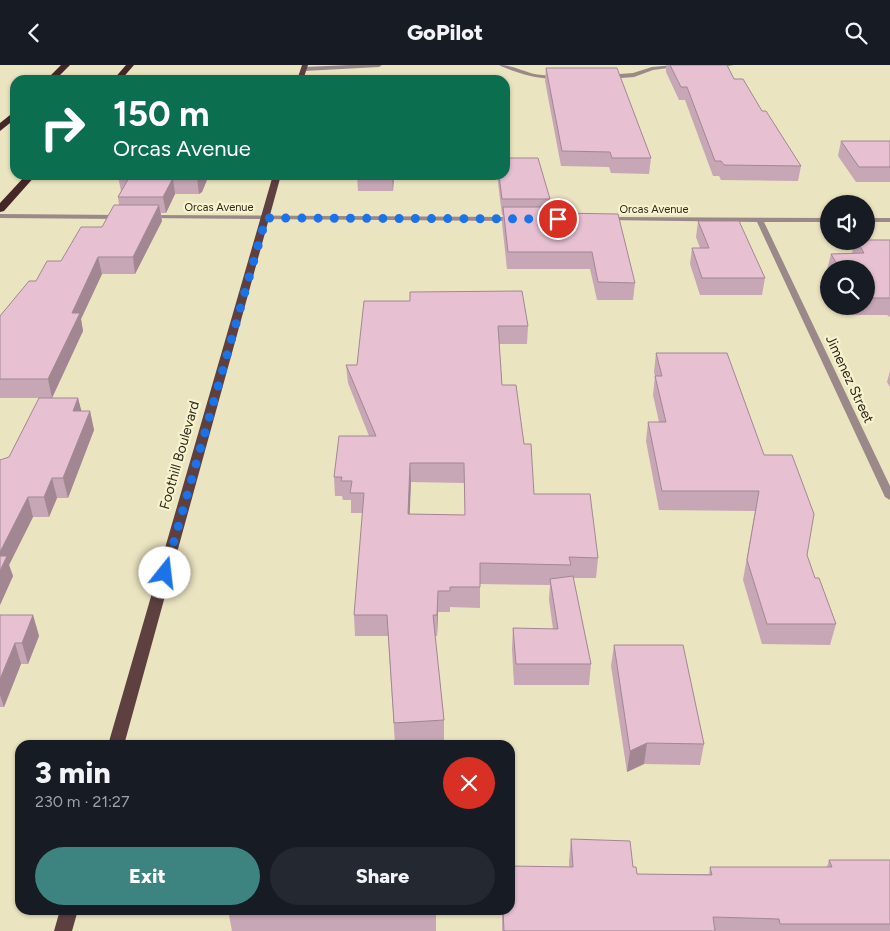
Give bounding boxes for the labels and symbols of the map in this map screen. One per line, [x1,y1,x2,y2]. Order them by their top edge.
pin [537,198,579,240]
street label: Orcas Avenue [185,201,253,214]
street label: Orcas Avenue [620,203,688,216]
street label: Jimenez Street [822,333,877,426]
street label: Foothill Boulevard [156,399,203,511]
position arrow [138,546,190,598]

